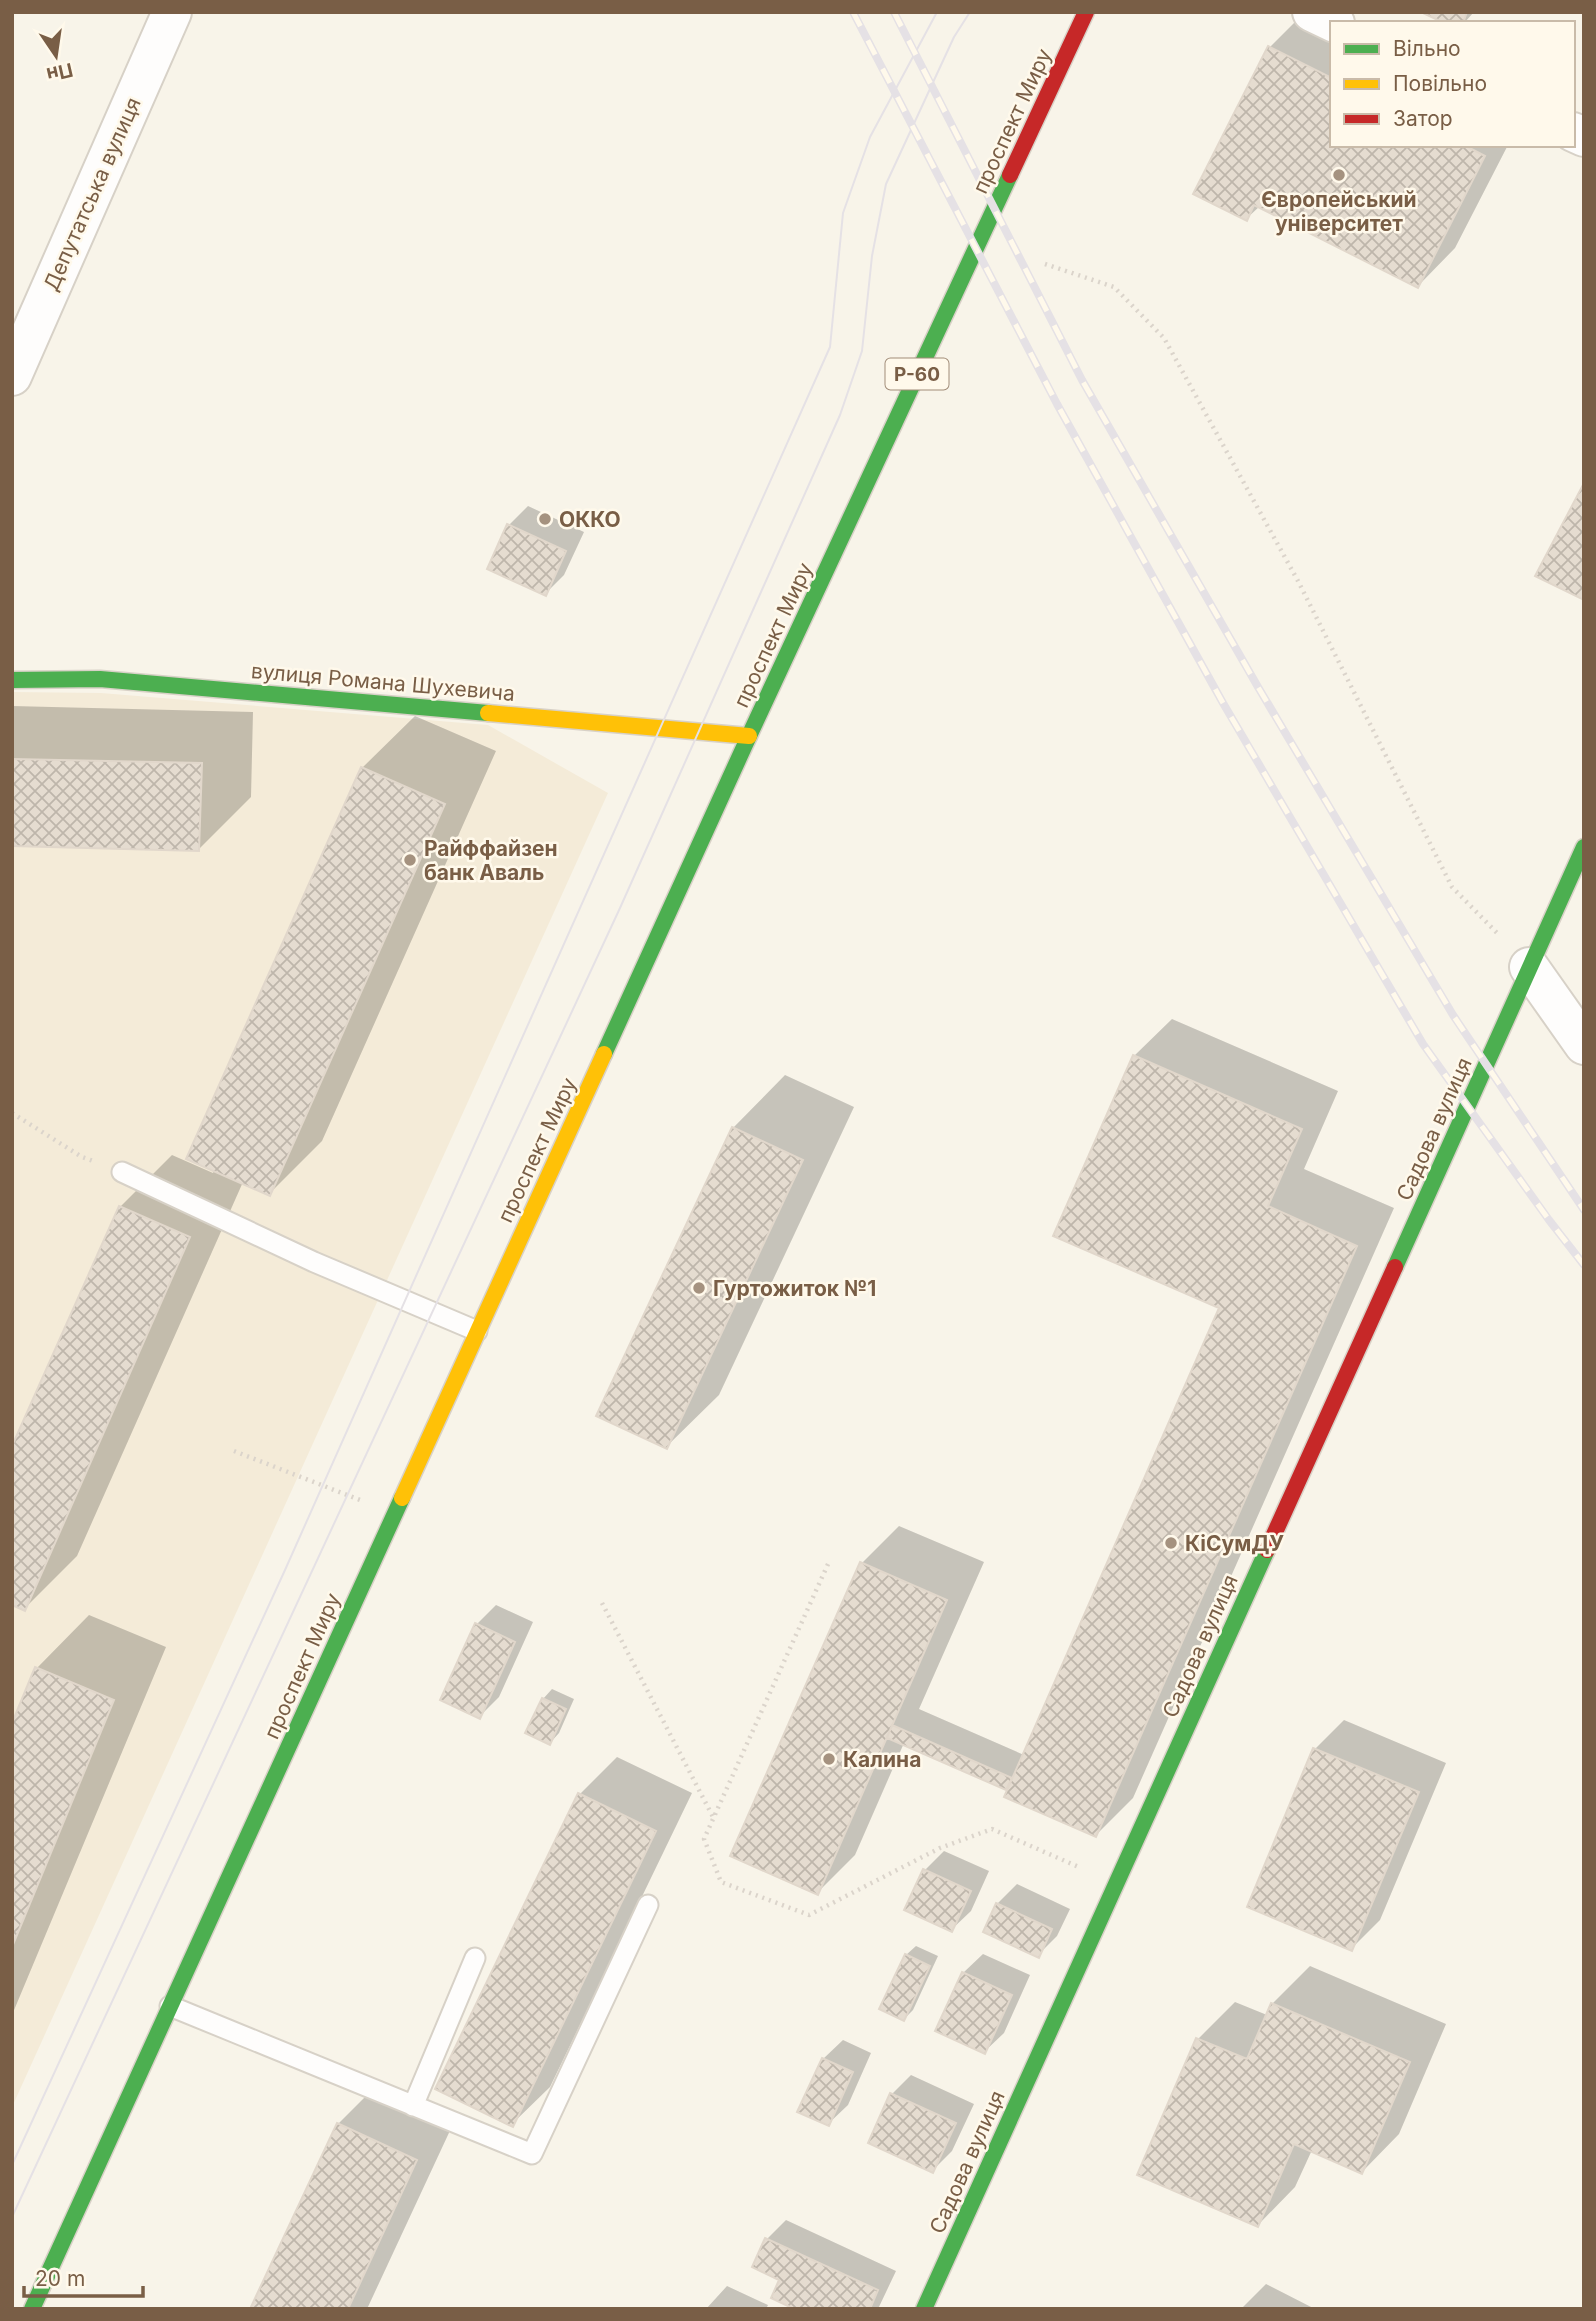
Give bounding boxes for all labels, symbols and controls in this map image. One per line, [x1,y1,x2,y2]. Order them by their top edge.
north arrow [21,21,91,91]
legend [1330,21,1575,147]
text: Вільно [1393,36,1461,61]
street label: проспект Миру [967,44,1057,197]
text: Пн [44,58,75,86]
text: Повільно [1393,71,1487,96]
street label: Депутатська вулиця [38,94,146,294]
text: Затор [1393,106,1453,131]
marker: Європейський університет [1331,167,1347,183]
place label: Європейський університет [1261,187,1417,236]
road number: Р-60 [886,358,948,390]
place label: ОККО [559,507,621,532]
marker: ОККО [537,511,553,527]
street label: проспект Миру [728,558,818,711]
street label: вулиця Романа Шухевича [250,658,516,706]
place label: Райффайзен банк Аваль [424,836,558,885]
marker: Райффайзен банк Аваль [402,852,418,868]
street label: Садова вулиця [1391,1054,1477,1204]
street label: проспект Миру [492,1073,582,1226]
place label: Гуртожиток №1 [713,1276,876,1301]
marker: Гуртожиток №1 [691,1280,707,1296]
place label: КіСумДУ [1185,1531,1285,1556]
marker: КіСумДУ [1163,1535,1179,1551]
street label: Садова вулиця [1157,1571,1243,1721]
street label: проспект Миру [259,1589,345,1743]
place label: Калина [843,1747,921,1772]
marker: Калина [821,1751,837,1767]
street label: Садова вулиця [924,2087,1010,2237]
scale bar [24,2254,144,2298]
text: 20 m [35,2266,85,2291]

